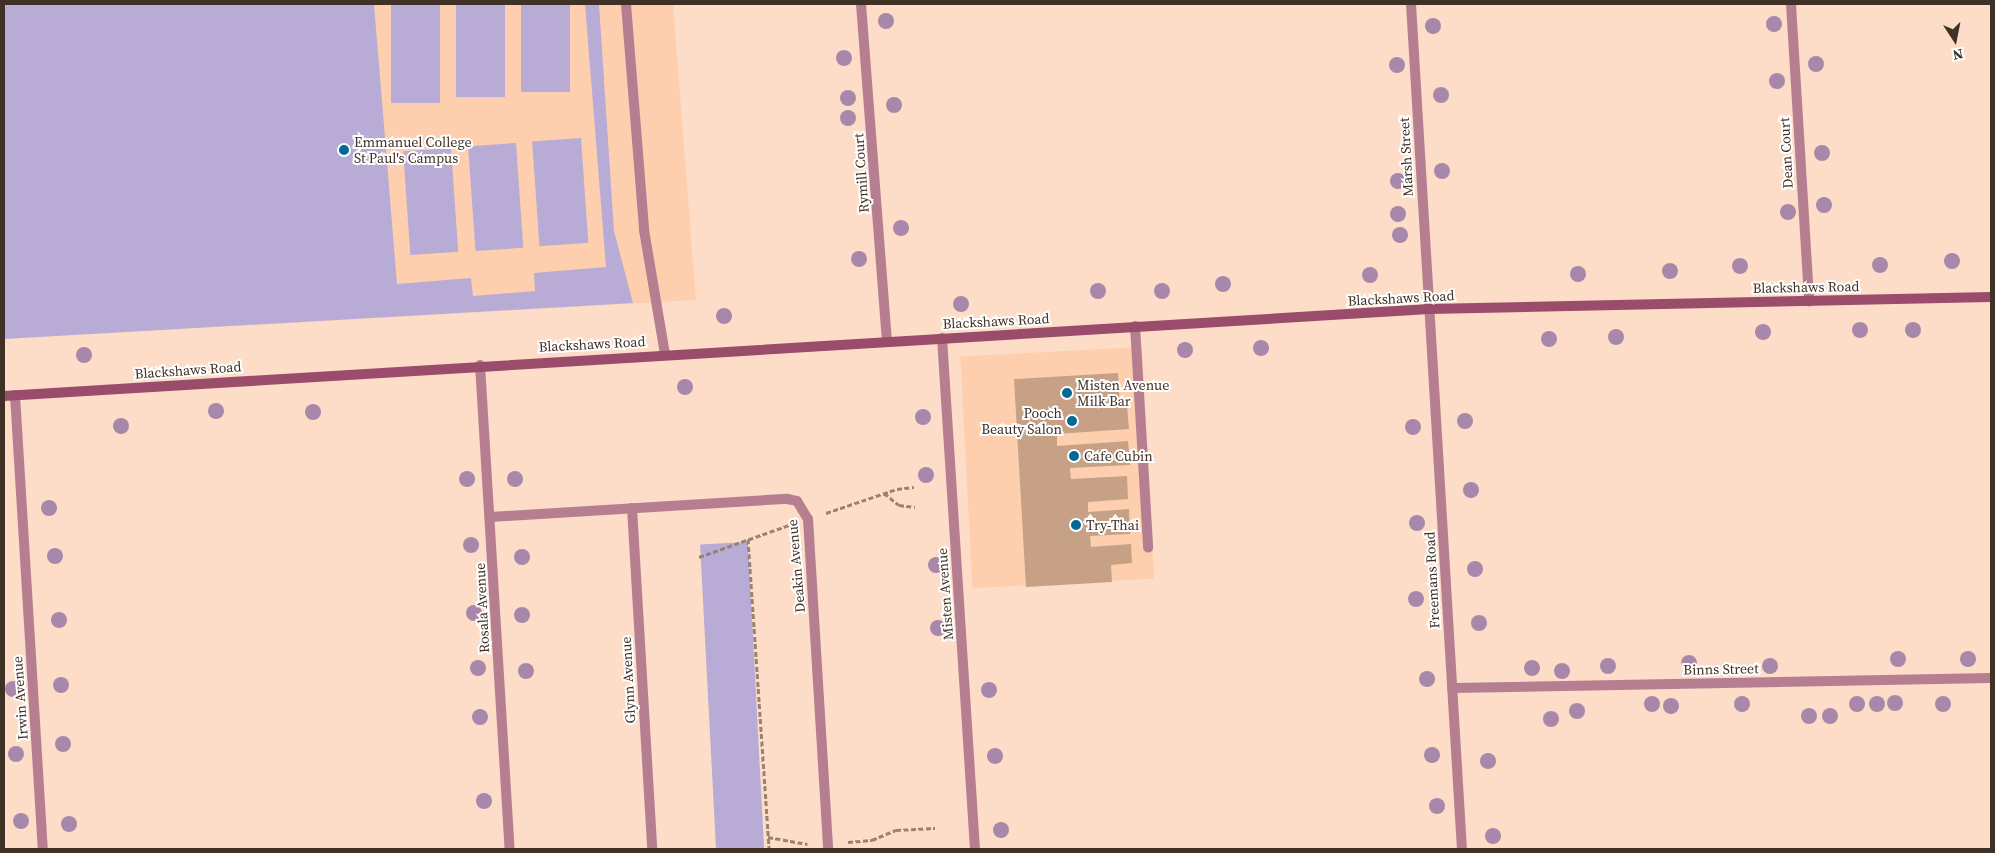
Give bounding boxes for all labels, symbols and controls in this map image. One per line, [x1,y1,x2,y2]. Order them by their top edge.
north arrow [1930,15,1980,65]
text: N [1951,44,1965,66]
street label: Marsh Street [1396,117,1416,197]
street label: Dean Court [1776,117,1796,189]
street label: Rymill Court [850,133,872,213]
place label: Emmanuel College St Paul's Campus [354,134,472,166]
marker: Emmanuel College St Paul's Campus [338,144,350,156]
street label: Blackshaws Road [1752,278,1860,296]
street label: Blackshaws Road [1347,287,1455,309]
street label: Blackshaws Road [942,310,1050,332]
street label: Blackshaws Road [538,333,646,355]
street label: Blackshaws Road [134,358,242,382]
place label: Misten Avenue Milk Bar [1077,377,1169,410]
marker: Misten Avenue Milk Bar [1061,387,1073,399]
place label: Pooch Beauty Salon [981,405,1062,438]
marker: Pooch Beauty Salon [1066,415,1078,427]
place label: Cafe Cubin [1084,448,1153,464]
marker: Cafe Cubin [1068,450,1080,462]
place label: Try-Thai [1086,517,1139,533]
street label: Deakin Avenue [784,519,808,613]
marker: Try-Thai [1070,519,1082,531]
street label: Freemans Road [1421,531,1443,629]
street label: Misten Avenue [933,547,957,641]
street label: Rosala Avenue [471,563,493,653]
street label: Glynn Avenue [617,636,639,724]
street label: Irwin Avenue [9,656,31,740]
street label: Binns Street [1683,660,1759,678]

